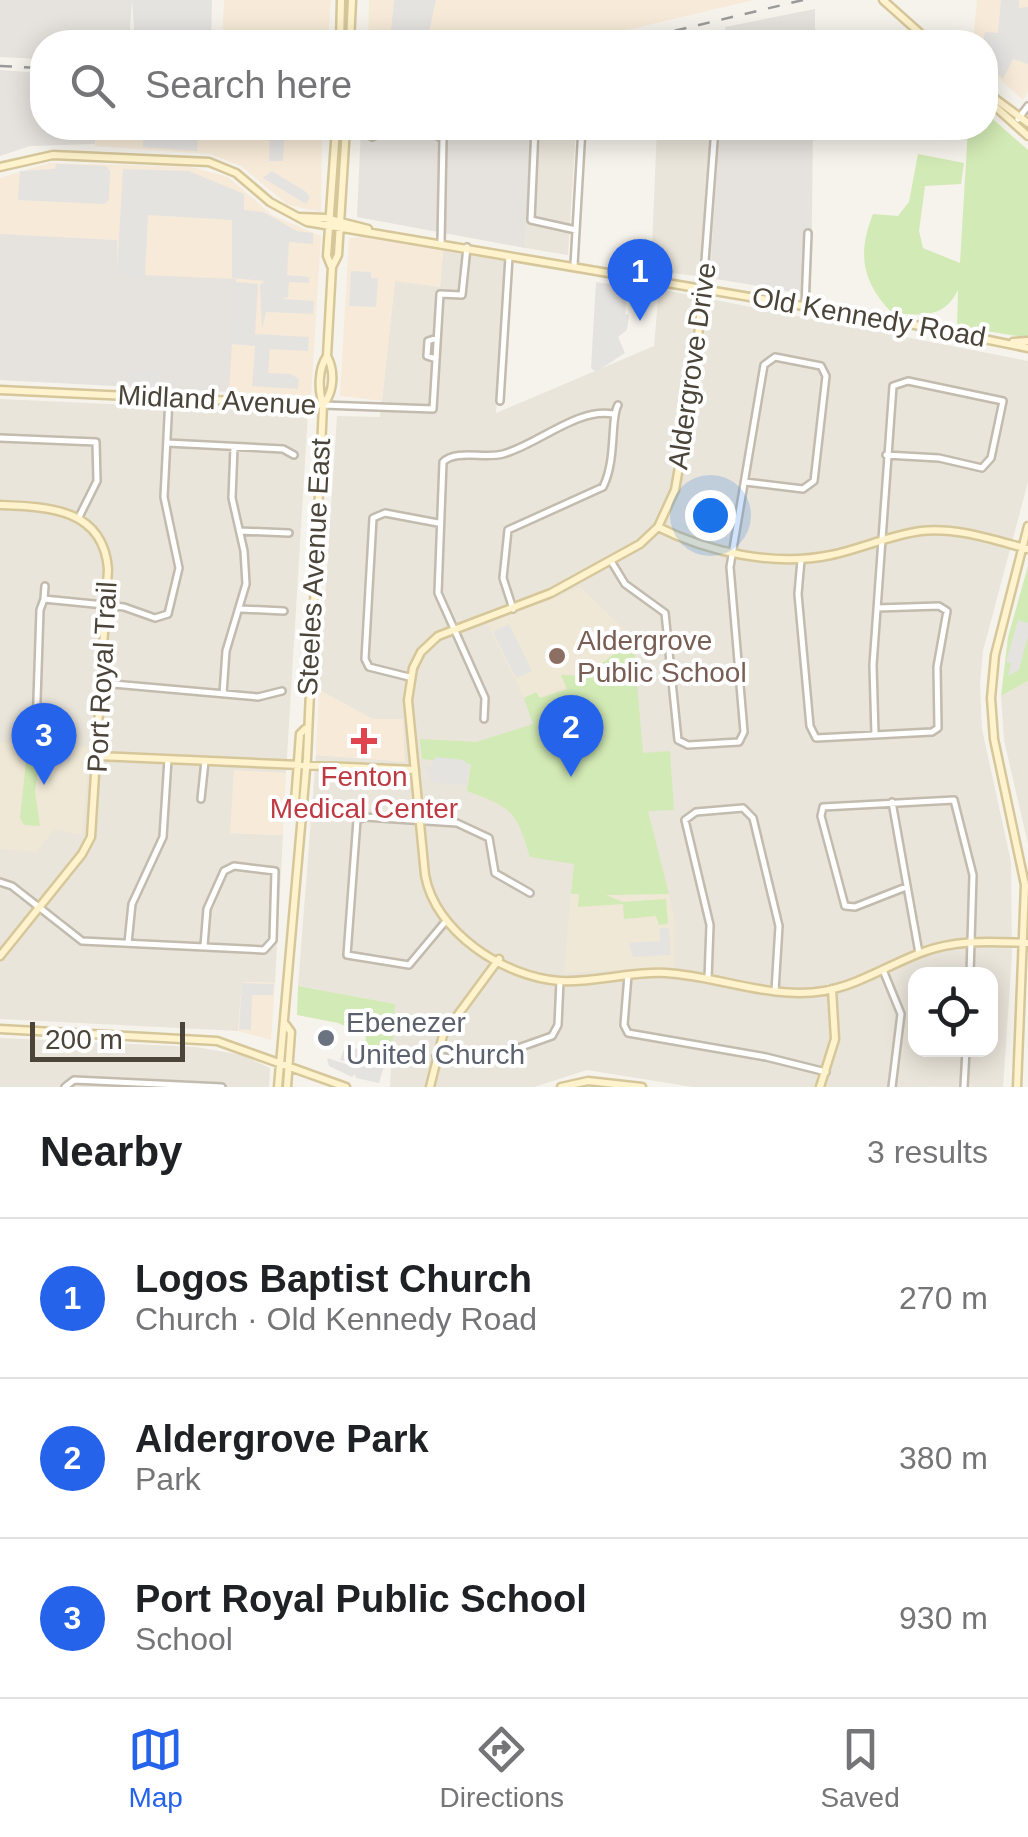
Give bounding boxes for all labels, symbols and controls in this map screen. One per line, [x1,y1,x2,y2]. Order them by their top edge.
search box [30,30,998,140]
icon: search [65,58,120,113]
text: Search here [145,64,352,106]
pin: 1 [608,238,672,321]
street label: Aldergrove Drive [662,261,722,471]
street label: Old Kennedy Road [750,281,988,353]
street label: Midland Avenue [117,379,317,421]
street label: Steeles Avenue East [292,437,336,697]
your location [685,490,736,541]
street label: Port Royal Trail [82,581,122,773]
place label: Aldergrove Public School [577,625,747,688]
marker: Aldergrove Public School [546,645,568,667]
pin: 2 [538,694,604,777]
pin: 3 [12,702,76,785]
marker: Fenton Medical Center [351,728,377,754]
place label: Fenton Medical Center [270,761,458,824]
map controls [908,967,998,1057]
button: locate [908,967,998,1057]
place label: Ebenezer United Church [346,1007,525,1070]
scale bar [30,1017,185,1062]
text: 200 m [45,1024,123,1055]
marker: Ebenezer United Church [315,1027,337,1049]
text: Nearby [40,1128,182,1175]
text: 3 results [867,1134,988,1170]
text: Logos Baptist Church [135,1258,532,1300]
text: 1 [64,1280,81,1316]
text: 270 m [899,1280,988,1316]
text: Church · Old Kennedy Road [135,1301,537,1337]
text: Aldergrove Park [135,1418,429,1460]
text: 2 [64,1440,81,1476]
text: 380 m [899,1440,988,1476]
text: Park [135,1461,201,1497]
text: Port Royal Public School [135,1578,587,1620]
text: 3 [64,1600,81,1636]
text: 930 m [899,1600,988,1636]
text: School [135,1621,233,1657]
tab: Map [128,1722,183,1814]
tab: Directions [440,1722,564,1814]
tab: Saved [820,1722,900,1814]

